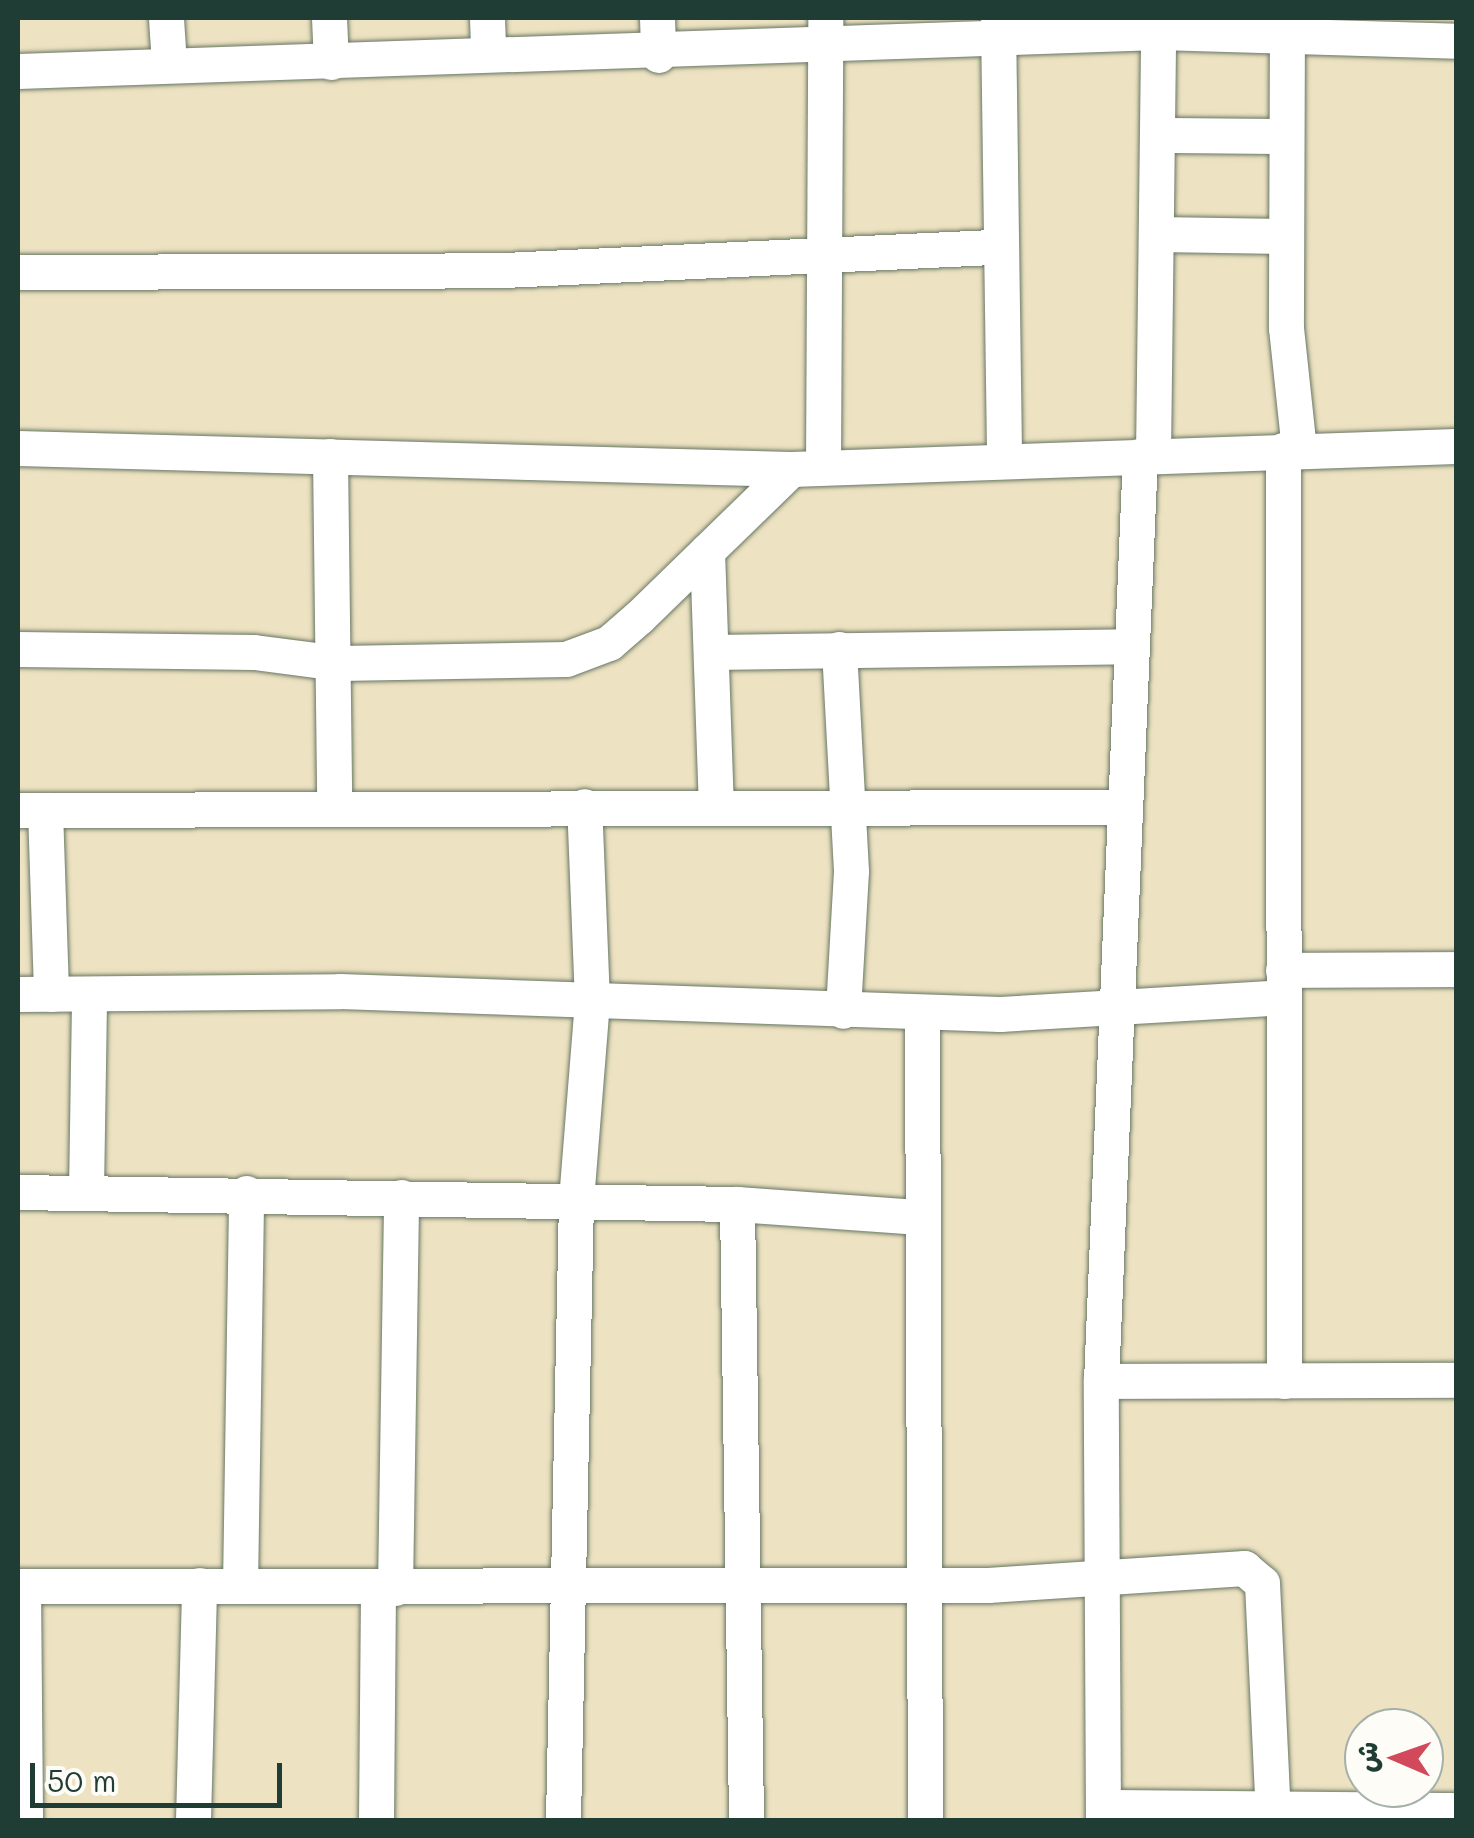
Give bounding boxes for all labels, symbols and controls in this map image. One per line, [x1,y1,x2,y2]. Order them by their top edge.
north arrow [1344,1708,1444,1808]
text: ش [1347,1741,1385,1773]
scale bar [35,1743,288,1805]
text: 50 m [47,1760,117,1800]

